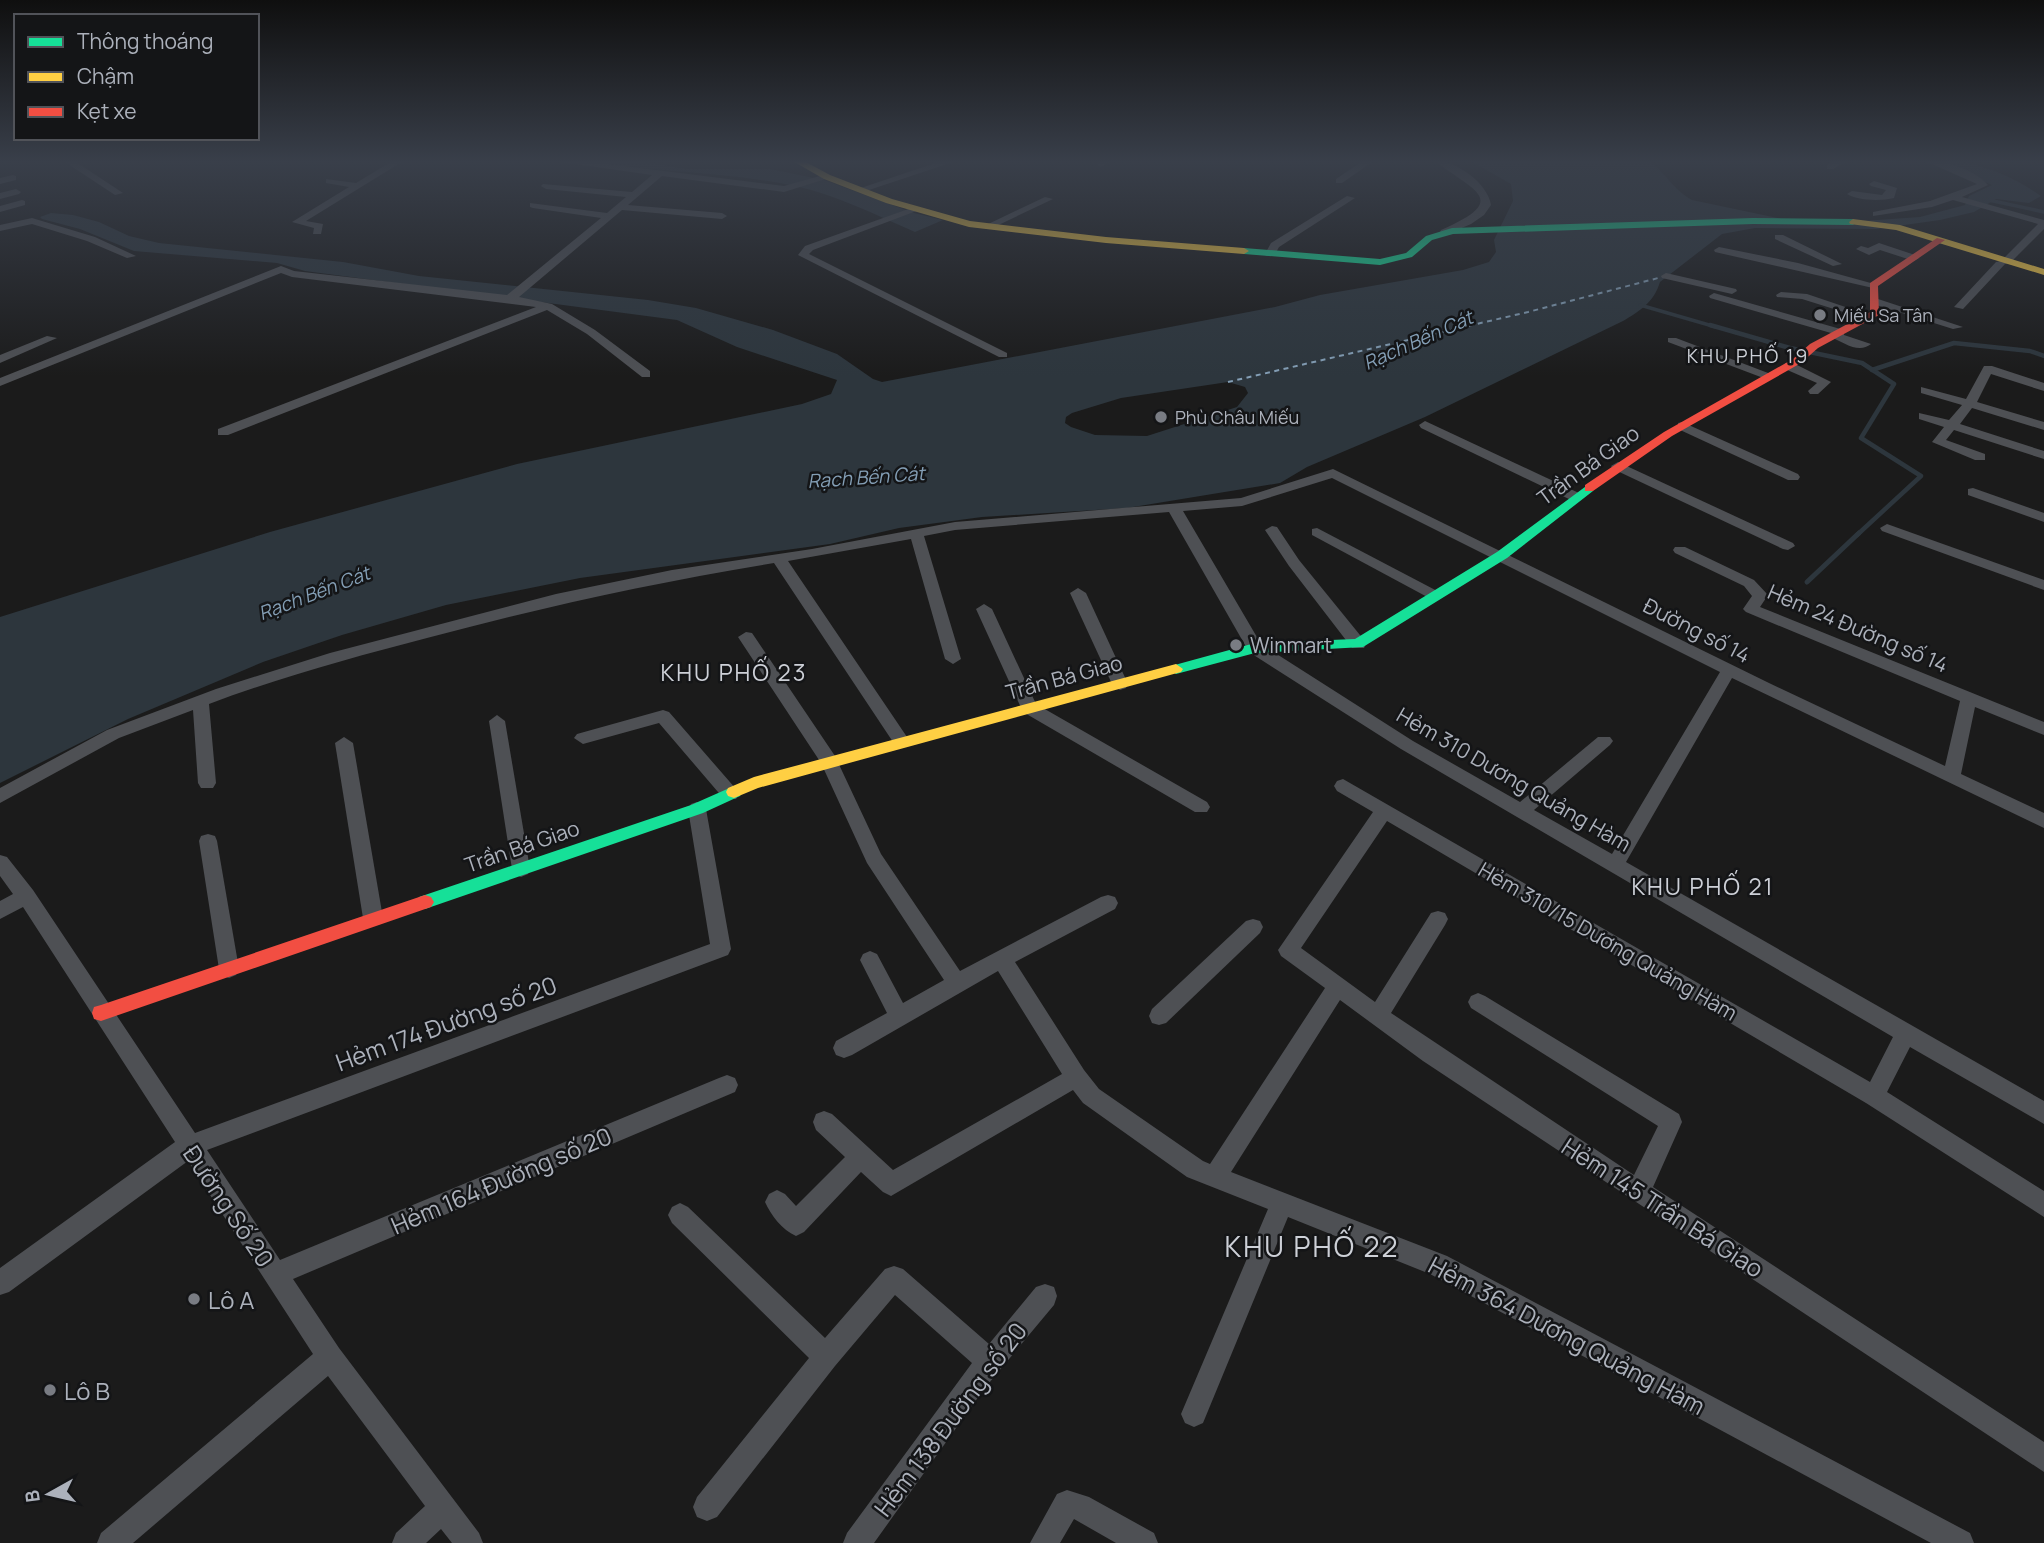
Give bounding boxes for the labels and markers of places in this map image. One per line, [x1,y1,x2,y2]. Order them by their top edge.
place label: Miếu Sa Tân [1834,303,1933,327]
marker: Miếu Sa Tân [1812,307,1828,323]
place label: Phù Châu Miếu [1175,405,1299,429]
marker: Phù Châu Miếu [1153,409,1169,425]
place label: Winmart [1250,631,1332,659]
marker: Winmart [1228,637,1244,653]
place label: Lô A [208,1283,254,1316]
marker: Lô A [186,1291,202,1307]
place label: Lô B [64,1374,110,1407]
marker: Lô B [42,1382,58,1398]

